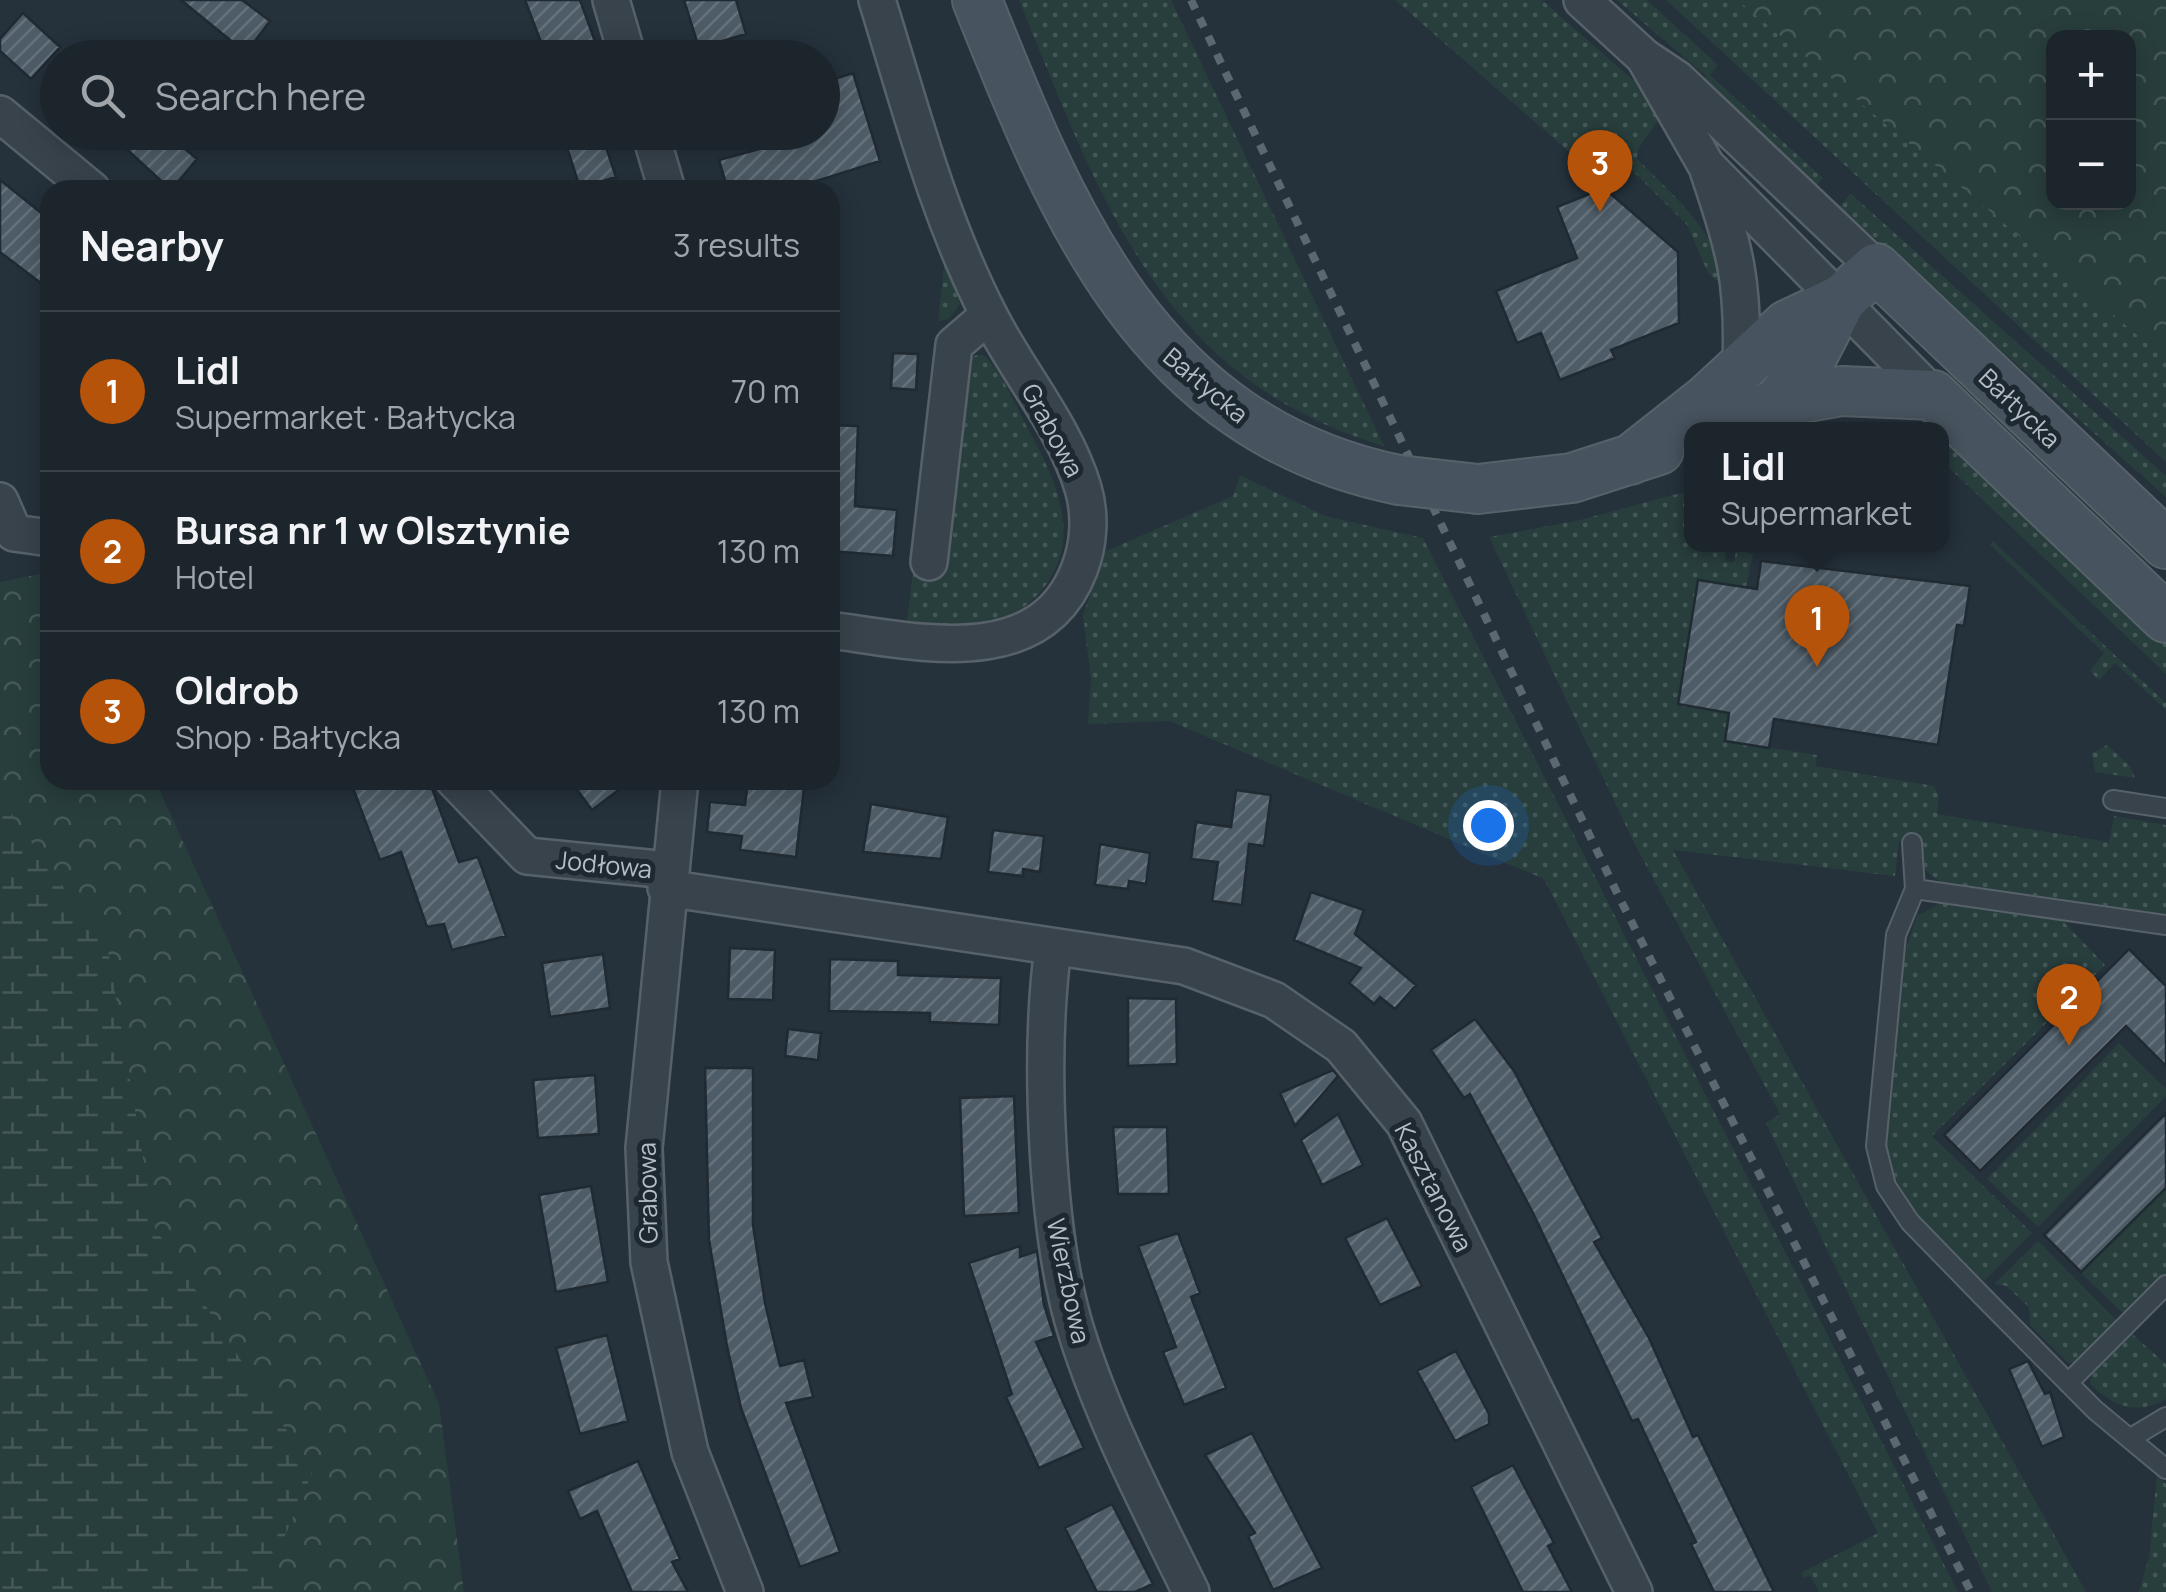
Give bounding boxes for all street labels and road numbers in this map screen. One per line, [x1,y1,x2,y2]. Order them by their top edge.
street label: Bałtycka [1156,339,1256,431]
street label: Bałtycka [1971,360,2069,456]
street label: Grabowa [1014,377,1092,483]
street label: Jodłowa [554,842,654,886]
street label: Kasztanowa [1387,1117,1481,1257]
street label: Grabowa [629,1142,665,1244]
street label: Wierzbowa [1039,1215,1099,1347]

